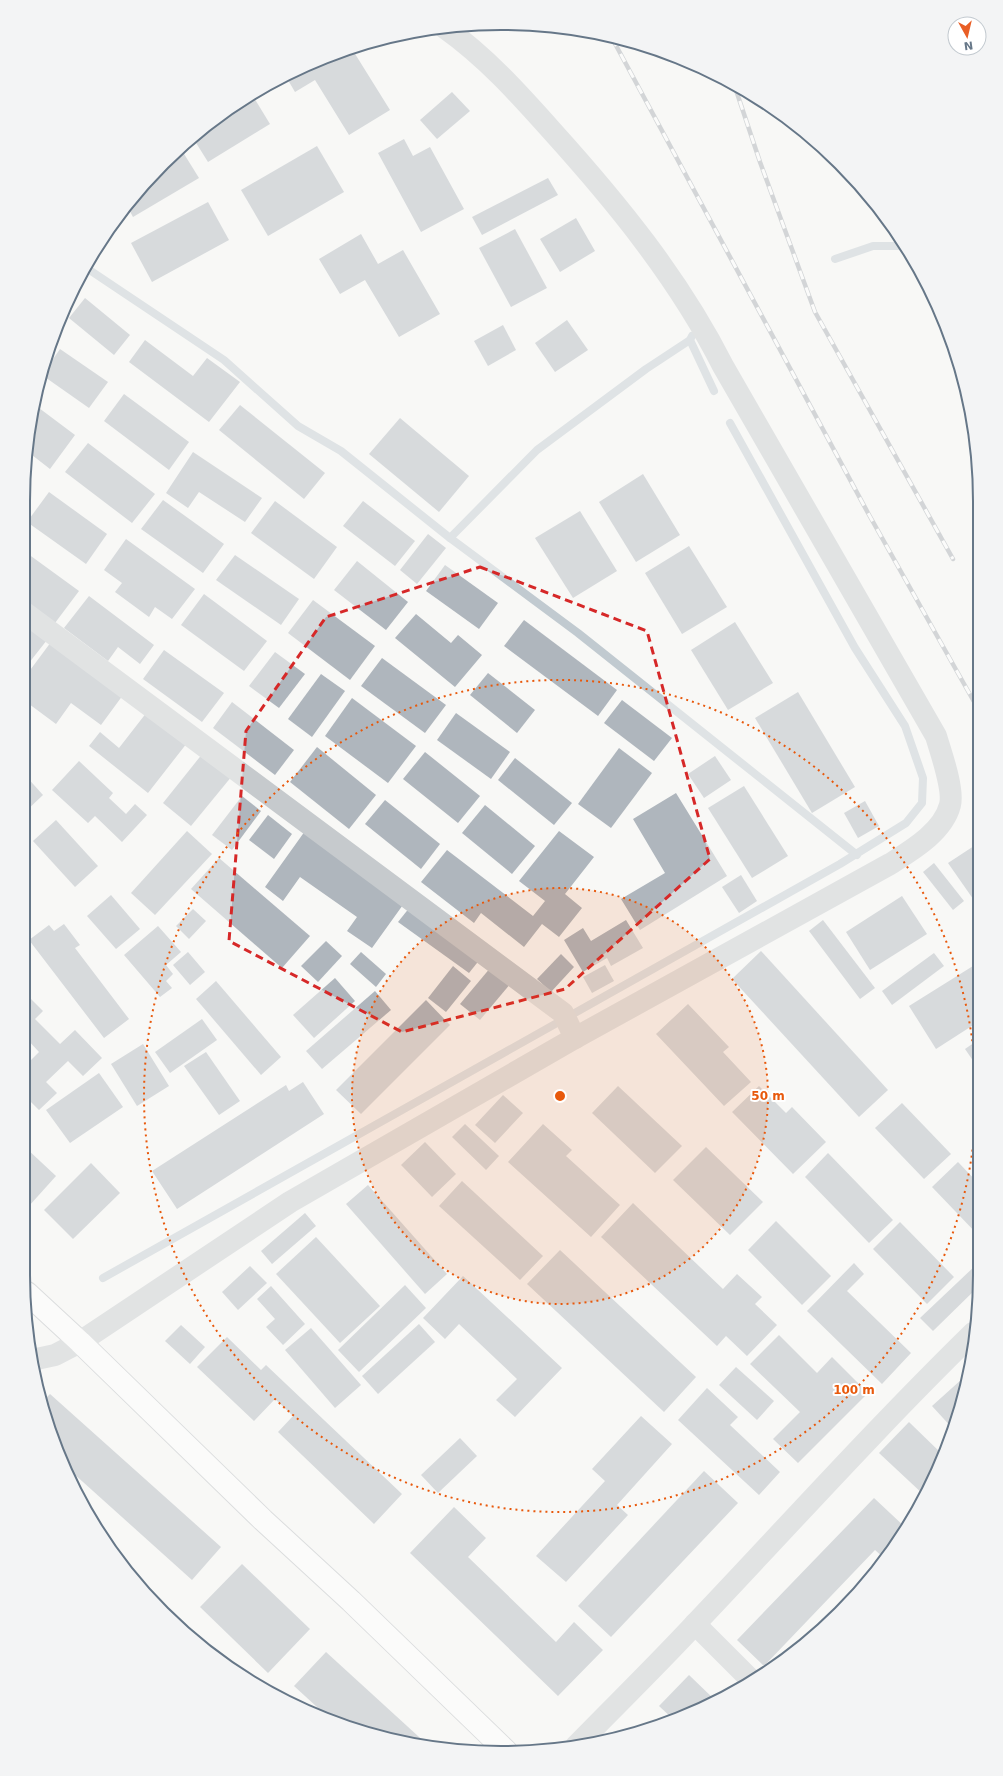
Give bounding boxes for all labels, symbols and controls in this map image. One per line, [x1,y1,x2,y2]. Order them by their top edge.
north arrow [947,16,987,56]
text: N [963,38,974,52]
centre of rings [553,1089,567,1103]
text: 50 m [751,1089,785,1103]
text: 100 m [833,1383,875,1397]

